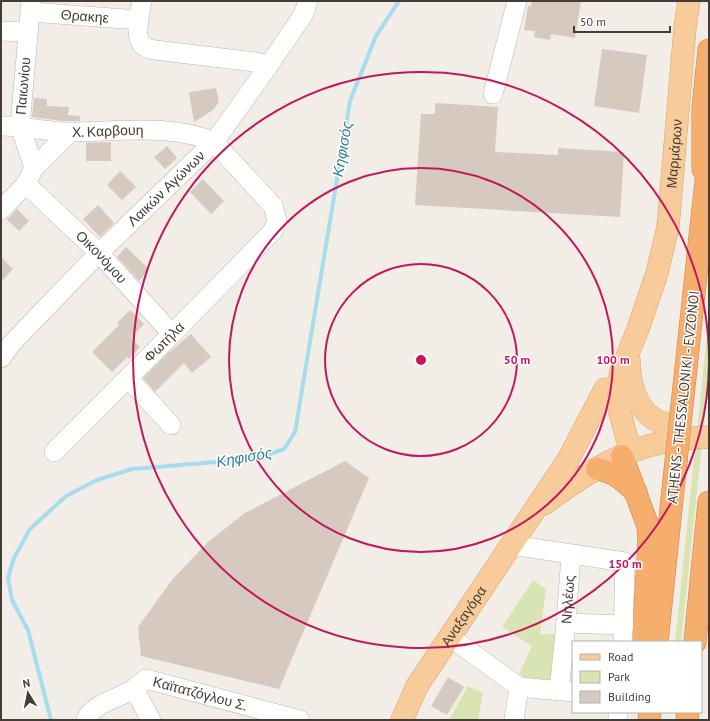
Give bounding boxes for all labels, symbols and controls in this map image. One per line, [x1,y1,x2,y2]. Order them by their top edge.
street label: Θρακηε [60,5,109,27]
scale bar [574,8,670,34]
text: 50 m [580,14,606,29]
street label: Παιωνίου [12,56,34,116]
street label: Μαρμάρων [662,118,686,189]
water label: Κηφισός [328,119,356,178]
street label: Χ. Καρβουη [72,121,143,141]
street label: Λαικών Αγώνων [123,147,209,230]
street label: Οικονόμου [72,227,131,287]
street label: ATHENS - THESSALONIKI - EVZONOI [663,290,703,504]
street label: Φωτήλα [140,318,188,366]
text: 50 m [504,352,530,367]
text: 100 m [596,352,630,367]
centre of rings [414,353,428,367]
water label: Κηφισός [215,443,274,471]
text: 150 m [608,556,642,571]
street label: Νηλέως [557,574,579,624]
street label: Αναξαγόρα [437,583,490,650]
legend [572,641,702,713]
text: Road [608,649,633,664]
text: Park [608,669,630,684]
street label: Καϊτατζόγλου Σ. [151,672,249,715]
north arrow [8,673,48,713]
text: N [21,676,31,691]
text: Building [608,689,651,704]

